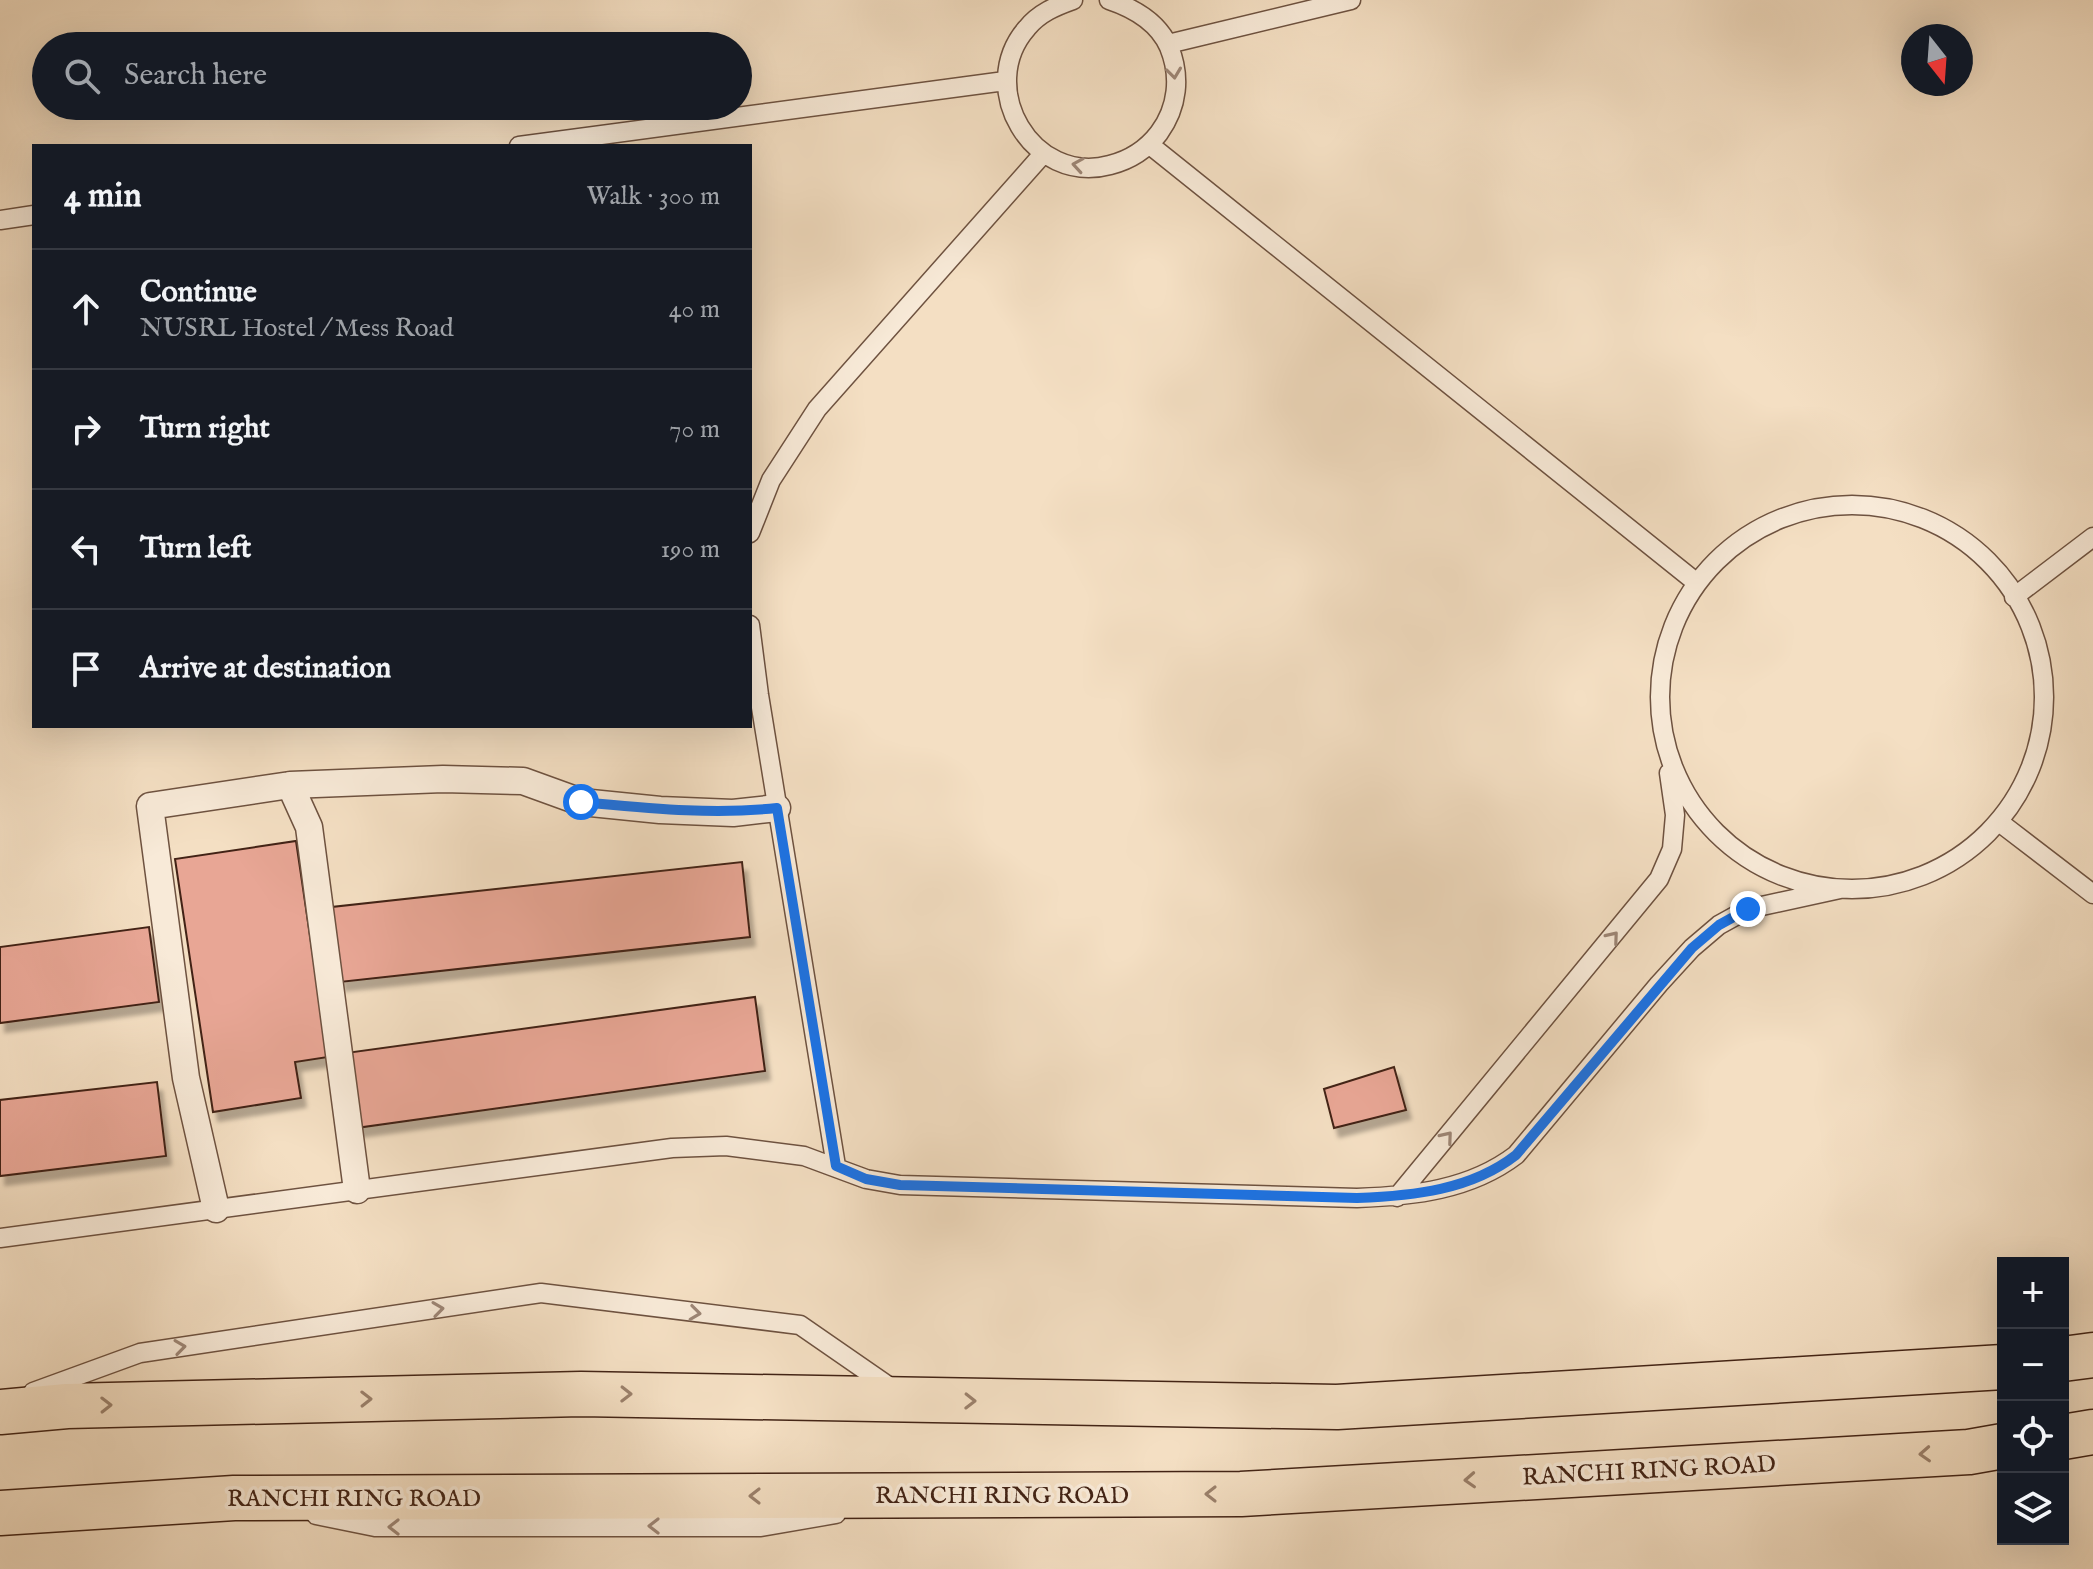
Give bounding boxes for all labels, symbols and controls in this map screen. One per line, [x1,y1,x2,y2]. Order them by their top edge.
north arrow [1901,24,1973,96]
search box [32,32,752,120]
icon: search [60,54,104,98]
text: Search here [124,57,267,95]
one-way arrow [1166,67,1183,80]
one-way arrow [1071,158,1085,175]
text: 4 min [64,175,142,218]
text: Walk · 300 m [586,180,720,213]
text: Continue [140,274,257,312]
icon: ahead [64,287,108,331]
text: 40 m [669,293,720,326]
text: NUSRL Hostel / Mess Road [140,312,454,345]
icon: right [64,407,108,451]
text: Turn right [140,410,270,448]
text: 70 m [669,413,720,446]
icon: left [64,527,108,571]
text: Turn left [140,530,251,568]
text: 190 m [660,533,720,566]
icon: arrive [64,647,108,691]
text: Arrive at destination [140,650,391,688]
route start [563,784,599,820]
route end [1730,891,1766,927]
one-way arrow [1603,932,1618,946]
one-way arrow [1437,1132,1452,1146]
map controls [1997,1257,2069,1545]
button: + [1997,1257,2069,1329]
one-way arrow [431,1301,445,1318]
one-way arrow [689,1304,702,1321]
button: − [1997,1329,2069,1401]
one-way arrow [174,1339,187,1356]
one-way arrow [620,1386,633,1403]
one-way arrow [360,1390,373,1407]
one-way arrow [964,1392,977,1410]
one-way arrow [100,1396,113,1414]
button: locate [1997,1401,2069,1473]
one-way arrow [1919,1445,1932,1462]
street label: RANCHI RING ROAD [1521,1449,1777,1494]
one-way arrow [1463,1472,1476,1489]
button: layers [1997,1473,2069,1545]
street label: RANCHI RING ROAD [875,1481,1129,1512]
street label: RANCHI RING ROAD [227,1484,481,1515]
one-way arrow [1204,1485,1217,1503]
one-way arrow [748,1487,761,1505]
one-way arrow [647,1517,660,1535]
one-way arrow [387,1518,400,1536]

